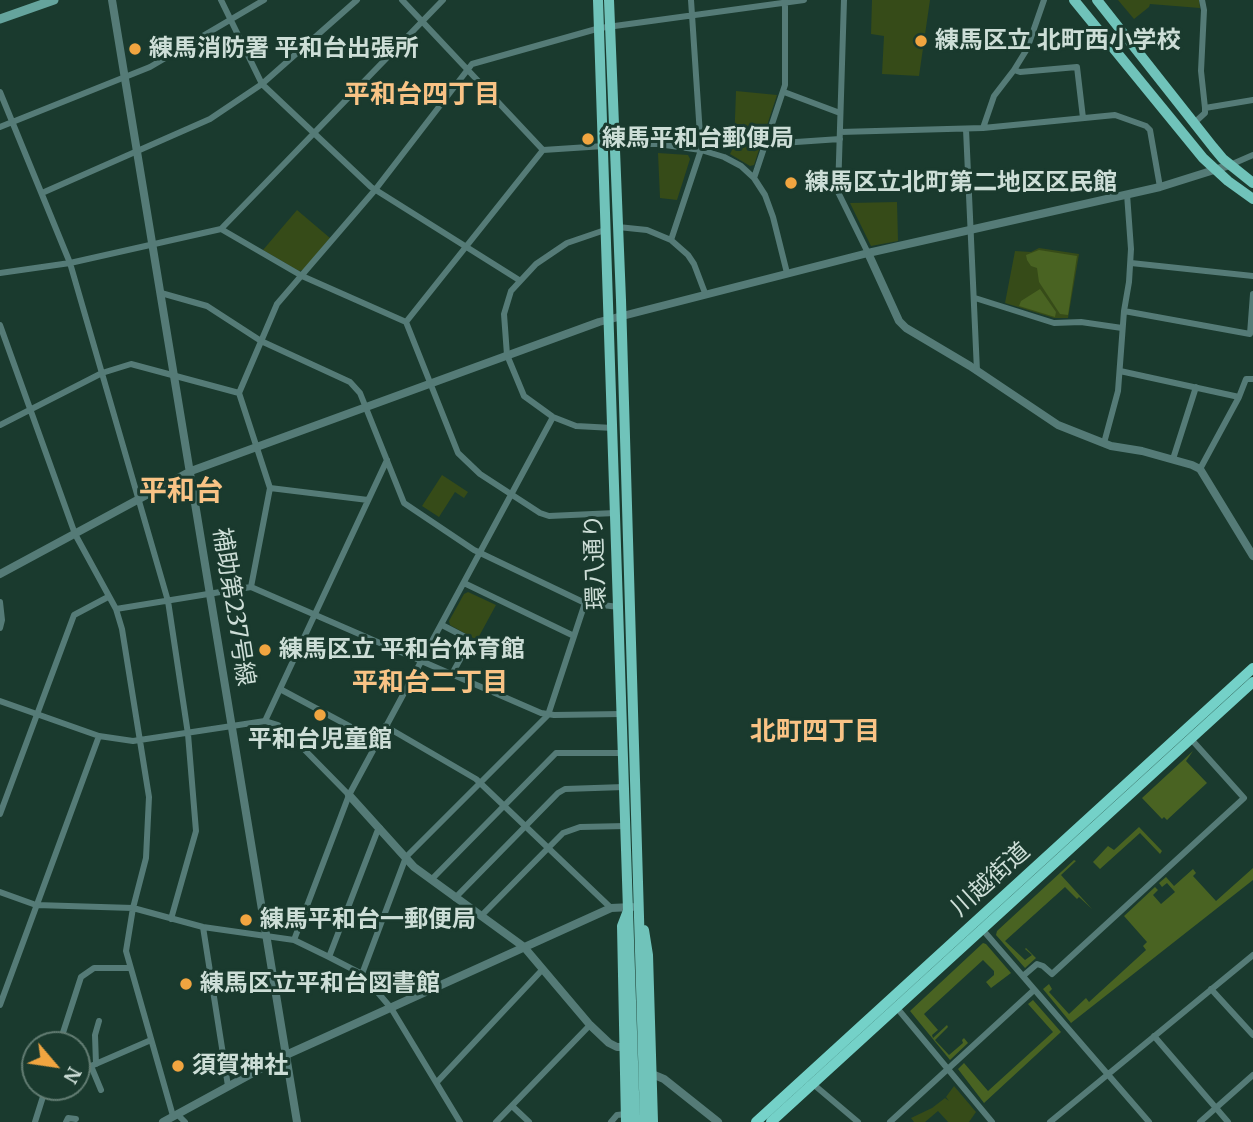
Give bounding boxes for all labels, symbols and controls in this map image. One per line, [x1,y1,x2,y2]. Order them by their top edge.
place label: 練馬区立 北町西小学校 [935,27,1181,55]
marker: 練馬区立 北町西小学校 [913,33,929,49]
place label: 練馬消防署 平和台出張所 [149,35,419,63]
marker: 練馬消防署 平和台出張所 [127,41,143,57]
district label: 平和台四丁目 [344,80,500,112]
place label: 練馬平和台郵便局 [602,125,794,153]
marker: 練馬平和台郵便局 [580,131,596,147]
place label: 練馬区立北町第二地区区民館 [805,169,1117,197]
marker: 練馬区立北町第二地区区民館 [783,175,799,191]
district label: 平和台 [139,475,223,509]
street label: 環八通り [580,514,612,610]
street label: 補助第237号線 [206,526,260,688]
place label: 練馬区立 平和台体育館 [279,636,525,664]
marker: 練馬区立 平和台体育館 [257,642,273,658]
district label: 平和台二丁目 [352,668,508,700]
marker: 平和台児童館 [312,707,328,723]
district label: 北町四丁目 [750,717,880,749]
place label: 平和台児童館 [248,726,392,754]
street label: 川越街道 [946,837,1036,923]
place label: 練馬平和台一郵便局 [260,906,476,934]
marker: 練馬平和台一郵便局 [238,912,254,928]
place label: 練馬区立平和台図書館 [200,970,440,998]
marker: 練馬区立平和台図書館 [178,976,194,992]
north arrow [21,1031,91,1101]
place label: 須賀神社 [192,1052,288,1080]
marker: 須賀神社 [170,1058,186,1074]
text: N [58,1063,87,1088]

